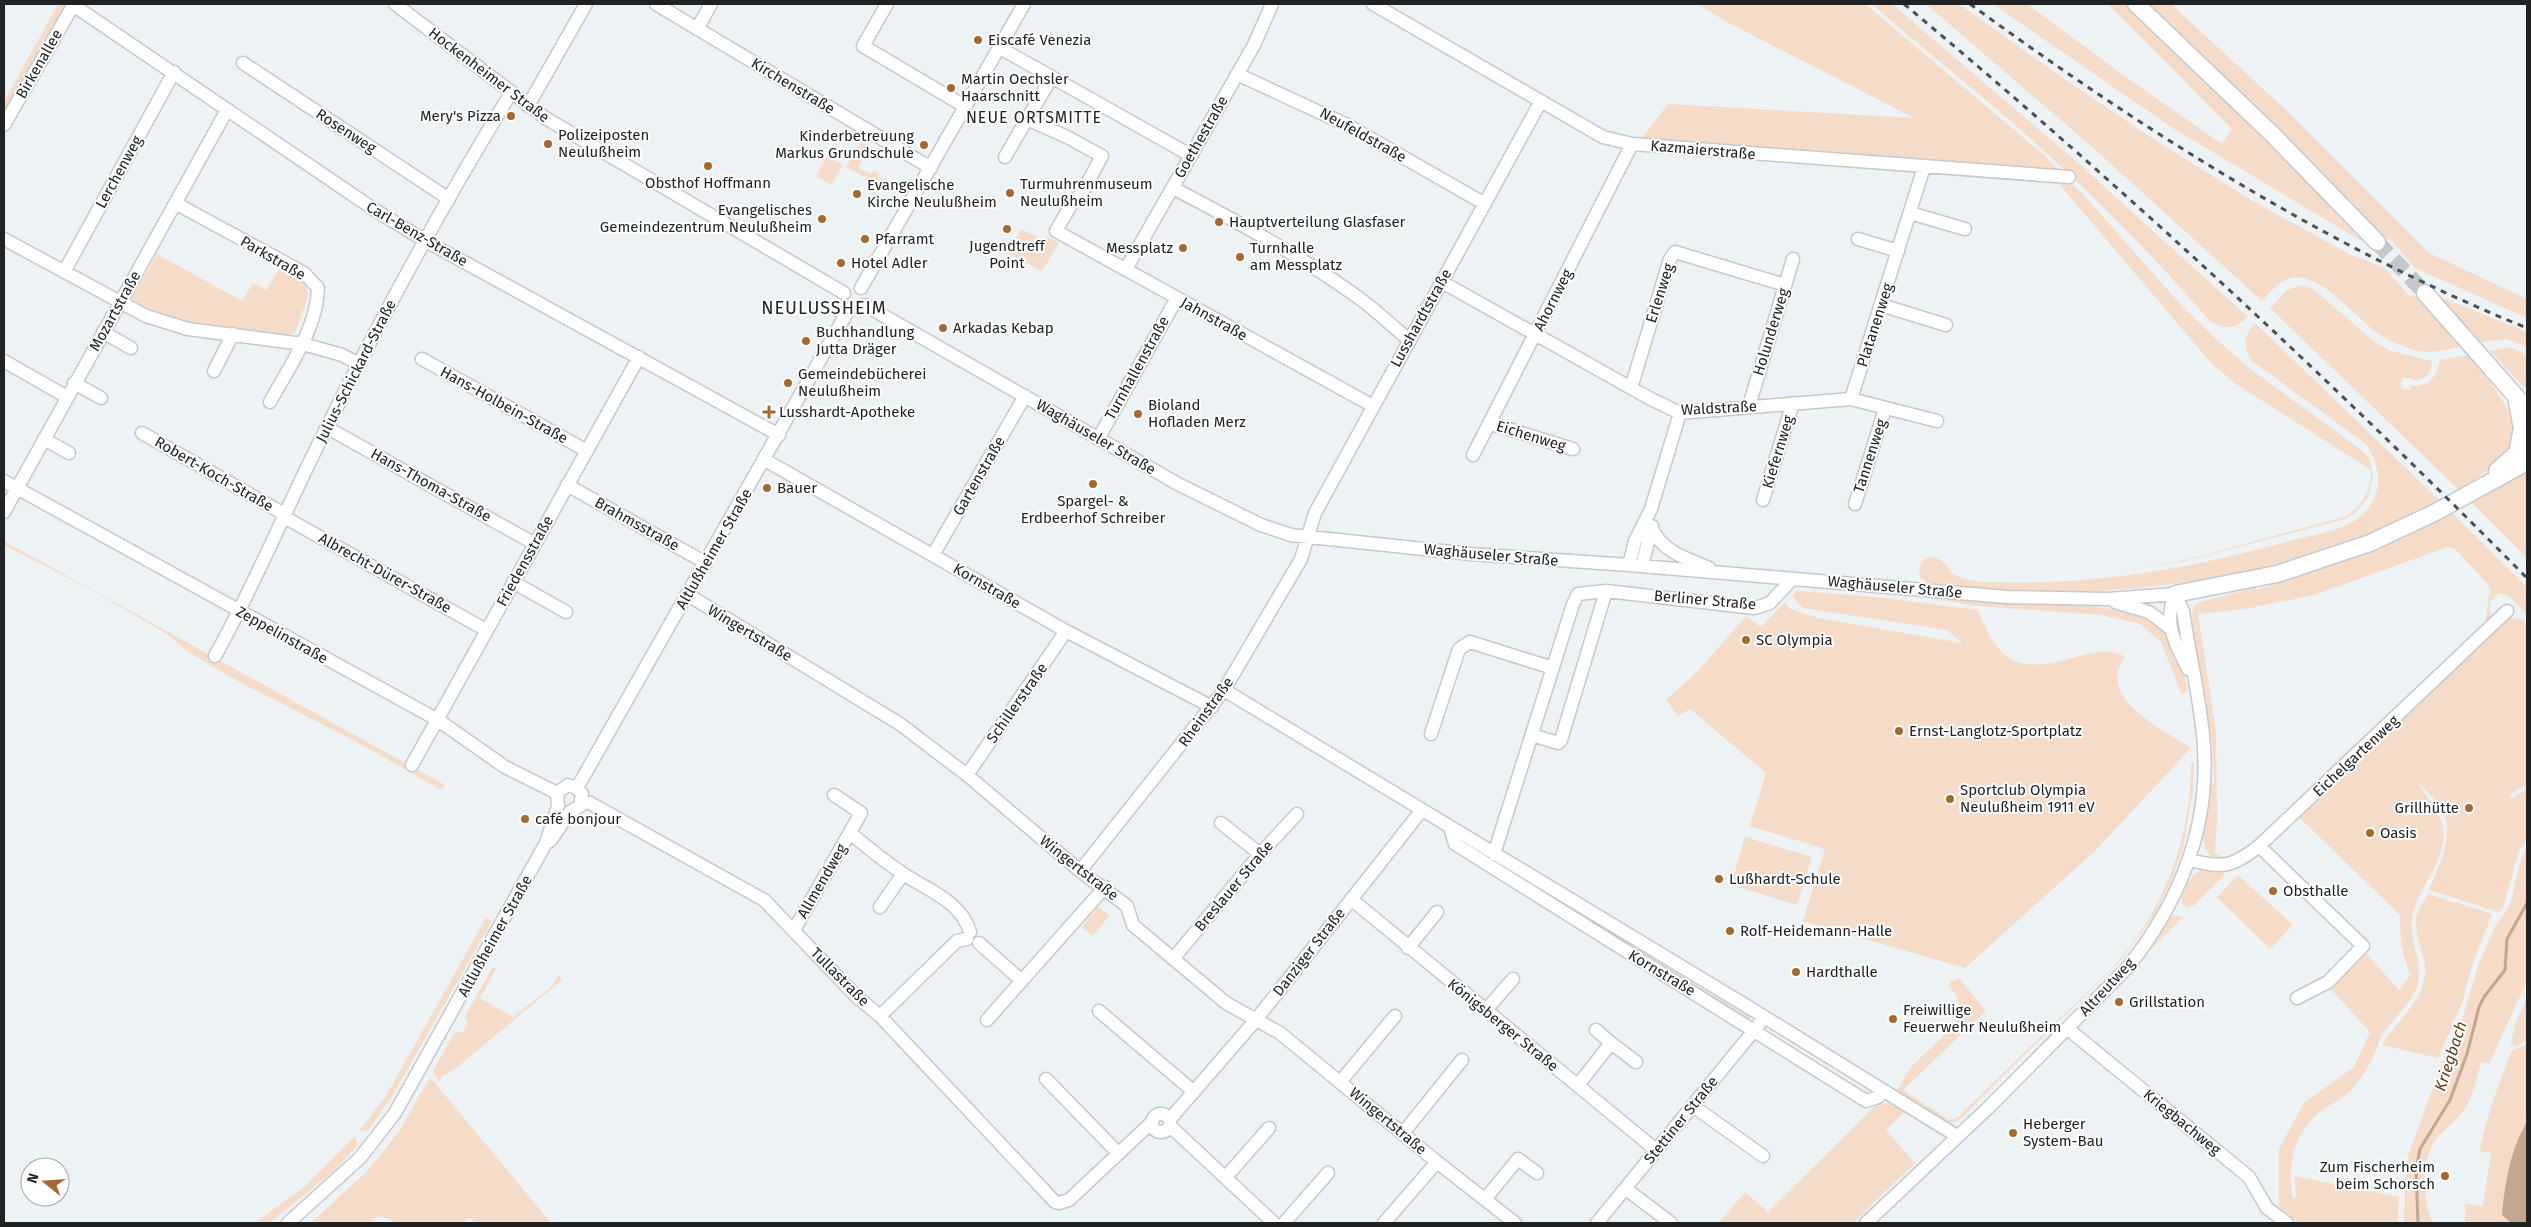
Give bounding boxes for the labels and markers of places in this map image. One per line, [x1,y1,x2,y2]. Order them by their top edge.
place label: Eiscafé Venezia [988,31,1091,49]
marker: Eiscafé Venezia [972,34,984,46]
place label: Martin Oechsler Haarschnitt [961,70,1069,105]
marker: Martin Oechsler Haarschnitt [945,82,957,94]
place label: Mery's Pizza [420,107,501,125]
marker: Mery's Pizza [505,110,517,122]
place label: Polizeiposten Neulußheim [558,126,649,161]
place label: Kinderbetreuung Markus Grundschule [775,127,914,162]
marker: Polizeiposten Neulußheim [542,138,554,150]
marker: Kinderbetreuung Markus Grundschule [918,139,930,151]
marker: Obsthof Hoffmann [702,160,714,172]
place label: Obsthof Hoffmann [645,174,771,192]
place label: Turmuhrenmuseum Neulußheim [1020,175,1153,210]
place label: Evangelische Kirche Neulußheim [867,176,997,211]
marker: Turmuhrenmuseum Neulußheim [1004,187,1016,199]
marker: Evangelische Kirche Neulußheim [851,188,863,200]
place label: Evangelisches Gemeindezentrum Neulußheim [600,201,812,236]
marker: Evangelisches Gemeindezentrum Neulußheim [816,213,828,225]
place label: Hauptverteilung Glasfaser [1229,213,1406,231]
marker: Hauptverteilung Glasfaser [1213,216,1225,228]
marker: Jugendtreff Point [1001,223,1013,235]
place label: Pfarramt [875,230,935,248]
marker: Pfarramt [859,233,871,245]
place label: Jugendtreff Point [969,237,1046,272]
place label: Messplatz [1106,239,1173,257]
place label: Turnhalle am Messplatz [1250,239,1343,274]
marker: Messplatz [1177,242,1189,254]
marker: Turnhalle am Messplatz [1234,251,1246,263]
place label: Hotel Adler [851,254,928,272]
marker: Hotel Adler [835,257,847,269]
place label: Arkadas Kebap [953,319,1054,337]
marker: Arkadas Kebap [937,322,949,334]
place label: Buchhandlung Jutta Dräger [816,323,914,358]
marker: Buchhandlung Jutta Dräger [800,335,812,347]
place label: Gemeindebücherei Neulußheim [798,365,926,400]
marker: Gemeindebücherei Neulußheim [782,377,794,389]
place label: Bioland Hofladen Merz [1148,396,1246,431]
place label: Lusshardt-Apotheke [779,403,915,421]
marker: Lusshardt-Apotheke [763,406,775,418]
marker: Bioland Hofladen Merz [1132,408,1144,420]
marker: Spargel- & Erdbeerhof Schreiber [1087,478,1099,490]
place label: Bauer [777,479,817,497]
marker: Bauer [761,482,773,494]
place label: Spargel- & Erdbeerhof Schreiber [1021,492,1165,527]
place label: SC Olympia [1756,631,1833,649]
marker: SC Olympia [1740,634,1752,646]
place label: Ernst-Langlotz-Sportplatz [1909,722,2082,740]
marker: Ernst-Langlotz-Sportplatz [1893,725,1905,737]
place label: Sportclub Olympia Neulußheim 1911 eV [1960,781,2095,816]
marker: Sportclub Olympia Neulußheim 1911 eV [1944,793,1956,805]
place label: Grillhütte [2394,799,2459,817]
marker: Grillhütte [2463,802,2475,814]
place label: café bonjour [535,810,621,828]
marker: café bonjour [519,813,531,825]
place label: Oasis [2380,824,2416,842]
marker: Oasis [2364,827,2376,839]
place label: Lußhardt-Schule [1729,870,1841,888]
marker: Lußhardt-Schule [1713,873,1725,885]
place label: Obsthalle [2283,882,2348,900]
marker: Obsthalle [2267,885,2279,897]
place label: Rolf-Heidemann-Halle [1740,922,1892,940]
marker: Rolf-Heidemann-Halle [1724,925,1736,937]
place label: Hardthalle [1806,963,1878,981]
marker: Hardthalle [1790,966,1802,978]
place label: Grillstation [2129,993,2205,1011]
marker: Grillstation [2113,996,2125,1008]
place label: Freiwillige Feuerwehr Neulußheim [1903,1001,2061,1036]
marker: Freiwillige Feuerwehr Neulußheim [1887,1013,1899,1025]
place label: Heberger System-Bau [2023,1115,2104,1150]
marker: Heberger System-Bau [2007,1127,2019,1139]
place label: Zum Fischerheim beim Schorsch [2320,1158,2435,1193]
marker: Zum Fischerheim beim Schorsch [2439,1170,2451,1182]

